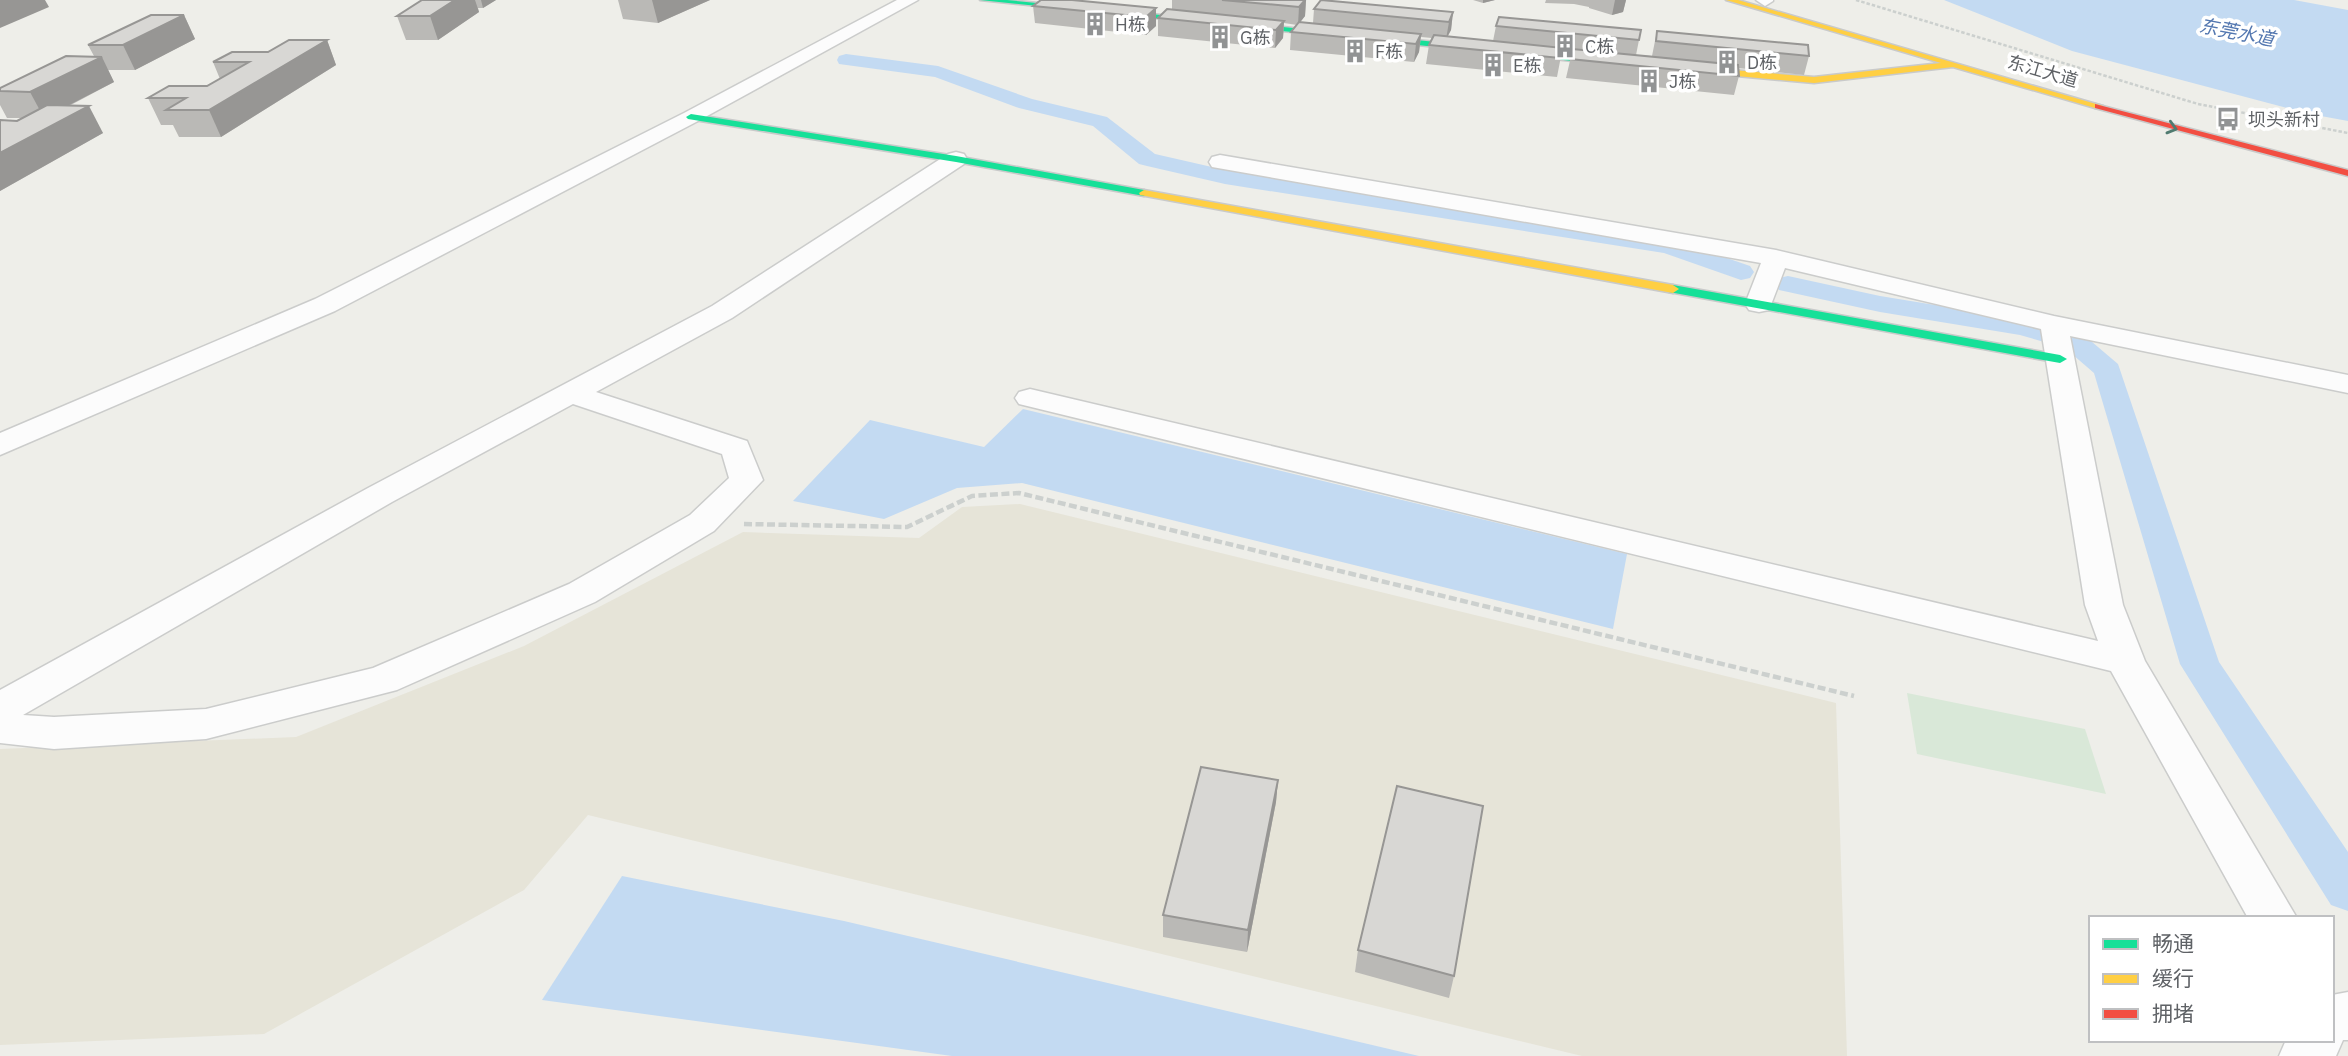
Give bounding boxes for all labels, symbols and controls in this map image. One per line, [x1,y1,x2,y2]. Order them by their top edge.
building icon: H栋 [1081,10,1109,38]
place label: H栋 [1115,13,1146,36]
water label: 东莞水道 [2197,13,2280,52]
building icon: G栋 [1206,23,1234,51]
place label: G栋 [1240,26,1271,49]
building icon: C栋 [1551,32,1579,60]
place label: C栋 [1585,35,1614,58]
building icon: F栋 [1341,37,1369,65]
place label: F栋 [1375,40,1403,63]
building icon: D栋 [1713,48,1741,76]
street label: 东江大道 [2005,50,2081,92]
building icon: E栋 [1479,51,1507,79]
place label: D栋 [1747,51,1777,74]
place label: E栋 [1513,54,1542,77]
building icon: J栋 [1635,67,1663,95]
place label: J栋 [1669,70,1696,93]
bus stop icon: 坝头新村 [2214,105,2242,133]
place label: 坝头新村 [2248,108,2320,131]
one-way arrow [2166,119,2178,134]
legend [2089,916,2334,1042]
text: 畅通 [2152,929,2194,957]
text: 缓行 [2152,964,2194,992]
text: 拥堵 [2152,999,2194,1027]

